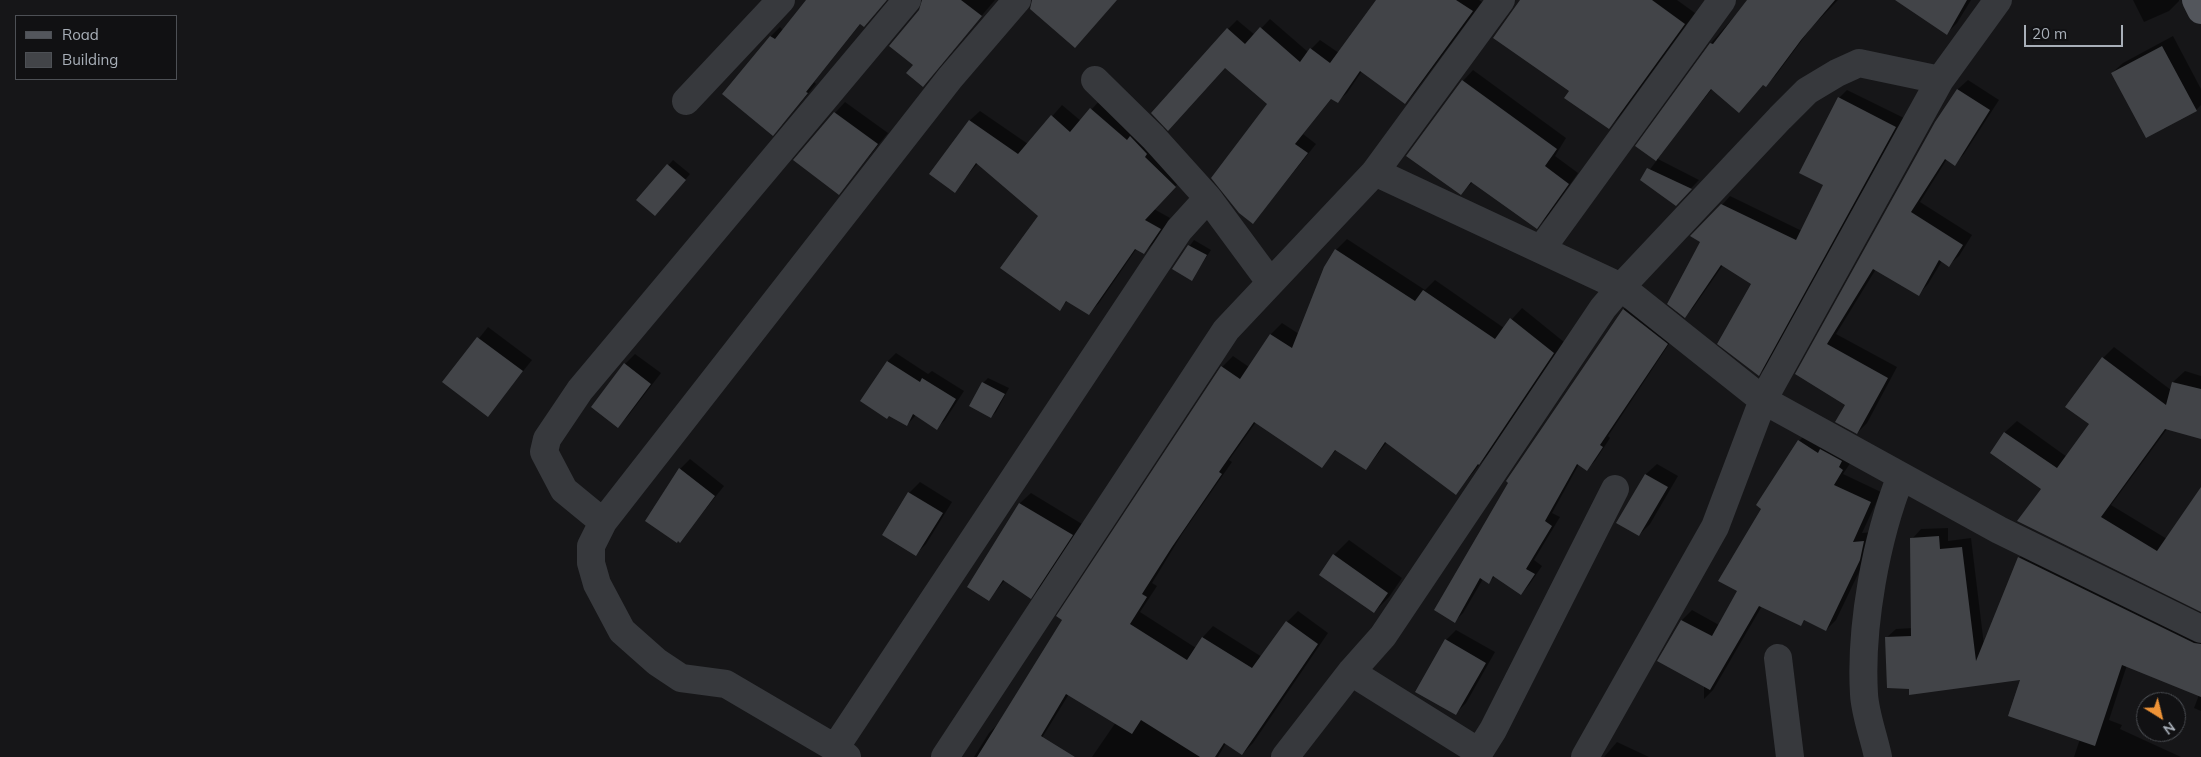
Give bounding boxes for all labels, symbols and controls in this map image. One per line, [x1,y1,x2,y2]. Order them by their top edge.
legend [15,15,178,80]
scale bar [2026,15,2125,47]
text: 20 m [2032,24,2067,43]
text: Road [62,25,99,44]
text: Building [62,50,118,69]
north arrow [2136,692,2186,742]
text: N [2160,718,2179,739]

